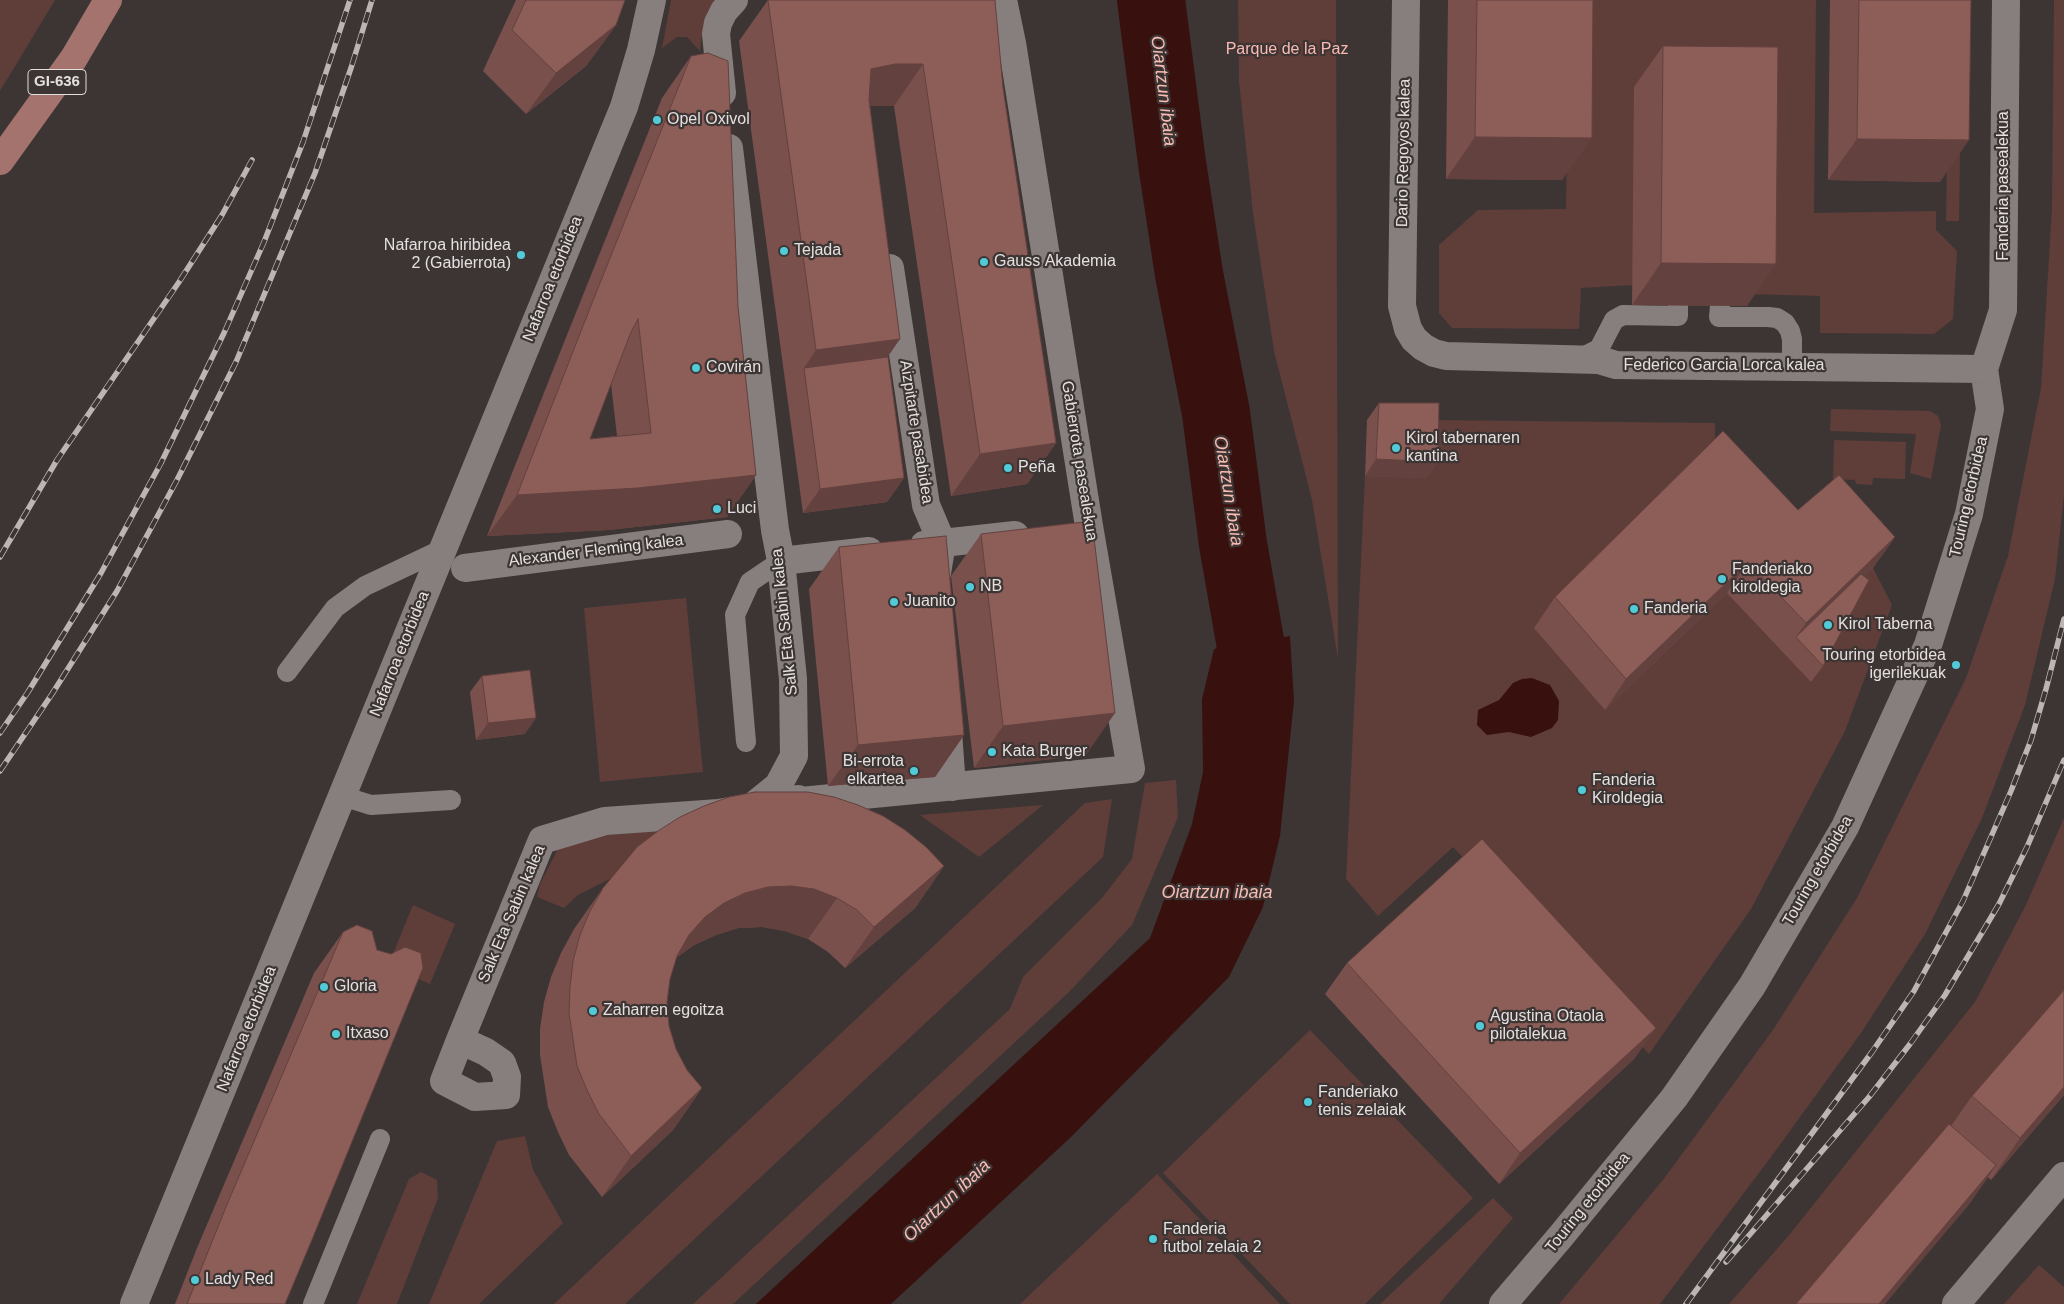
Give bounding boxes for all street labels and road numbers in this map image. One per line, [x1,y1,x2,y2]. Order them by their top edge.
road number: GI-636 [28,70,86,94]
street label: Dario Regoyos kalea [1393,79,1415,227]
street label: Fanderia pasealekua [1994,111,2014,261]
street label: Nafarroa etorbidea [519,214,587,344]
street label: Federico Garcia Lorca kalea [1624,356,1824,376]
street label: Aizpitarte pasabidea [895,359,937,505]
street label: Gabierrota pasealekua [1057,380,1101,542]
street label: Touring etorbidea [1946,435,1992,559]
street label: Alexander Fleming kalea [507,531,685,571]
street label: Salk Eta Sabin kalea [768,548,802,696]
street label: Nafarroa etorbidea [366,589,434,719]
street label: Touring etorbidea [1779,813,1857,929]
street label: Salk Eta Sabin kalea [474,842,550,986]
street label: Nafarroa etorbidea [213,964,281,1094]
street label: Touring etorbidea [1542,1149,1634,1257]

